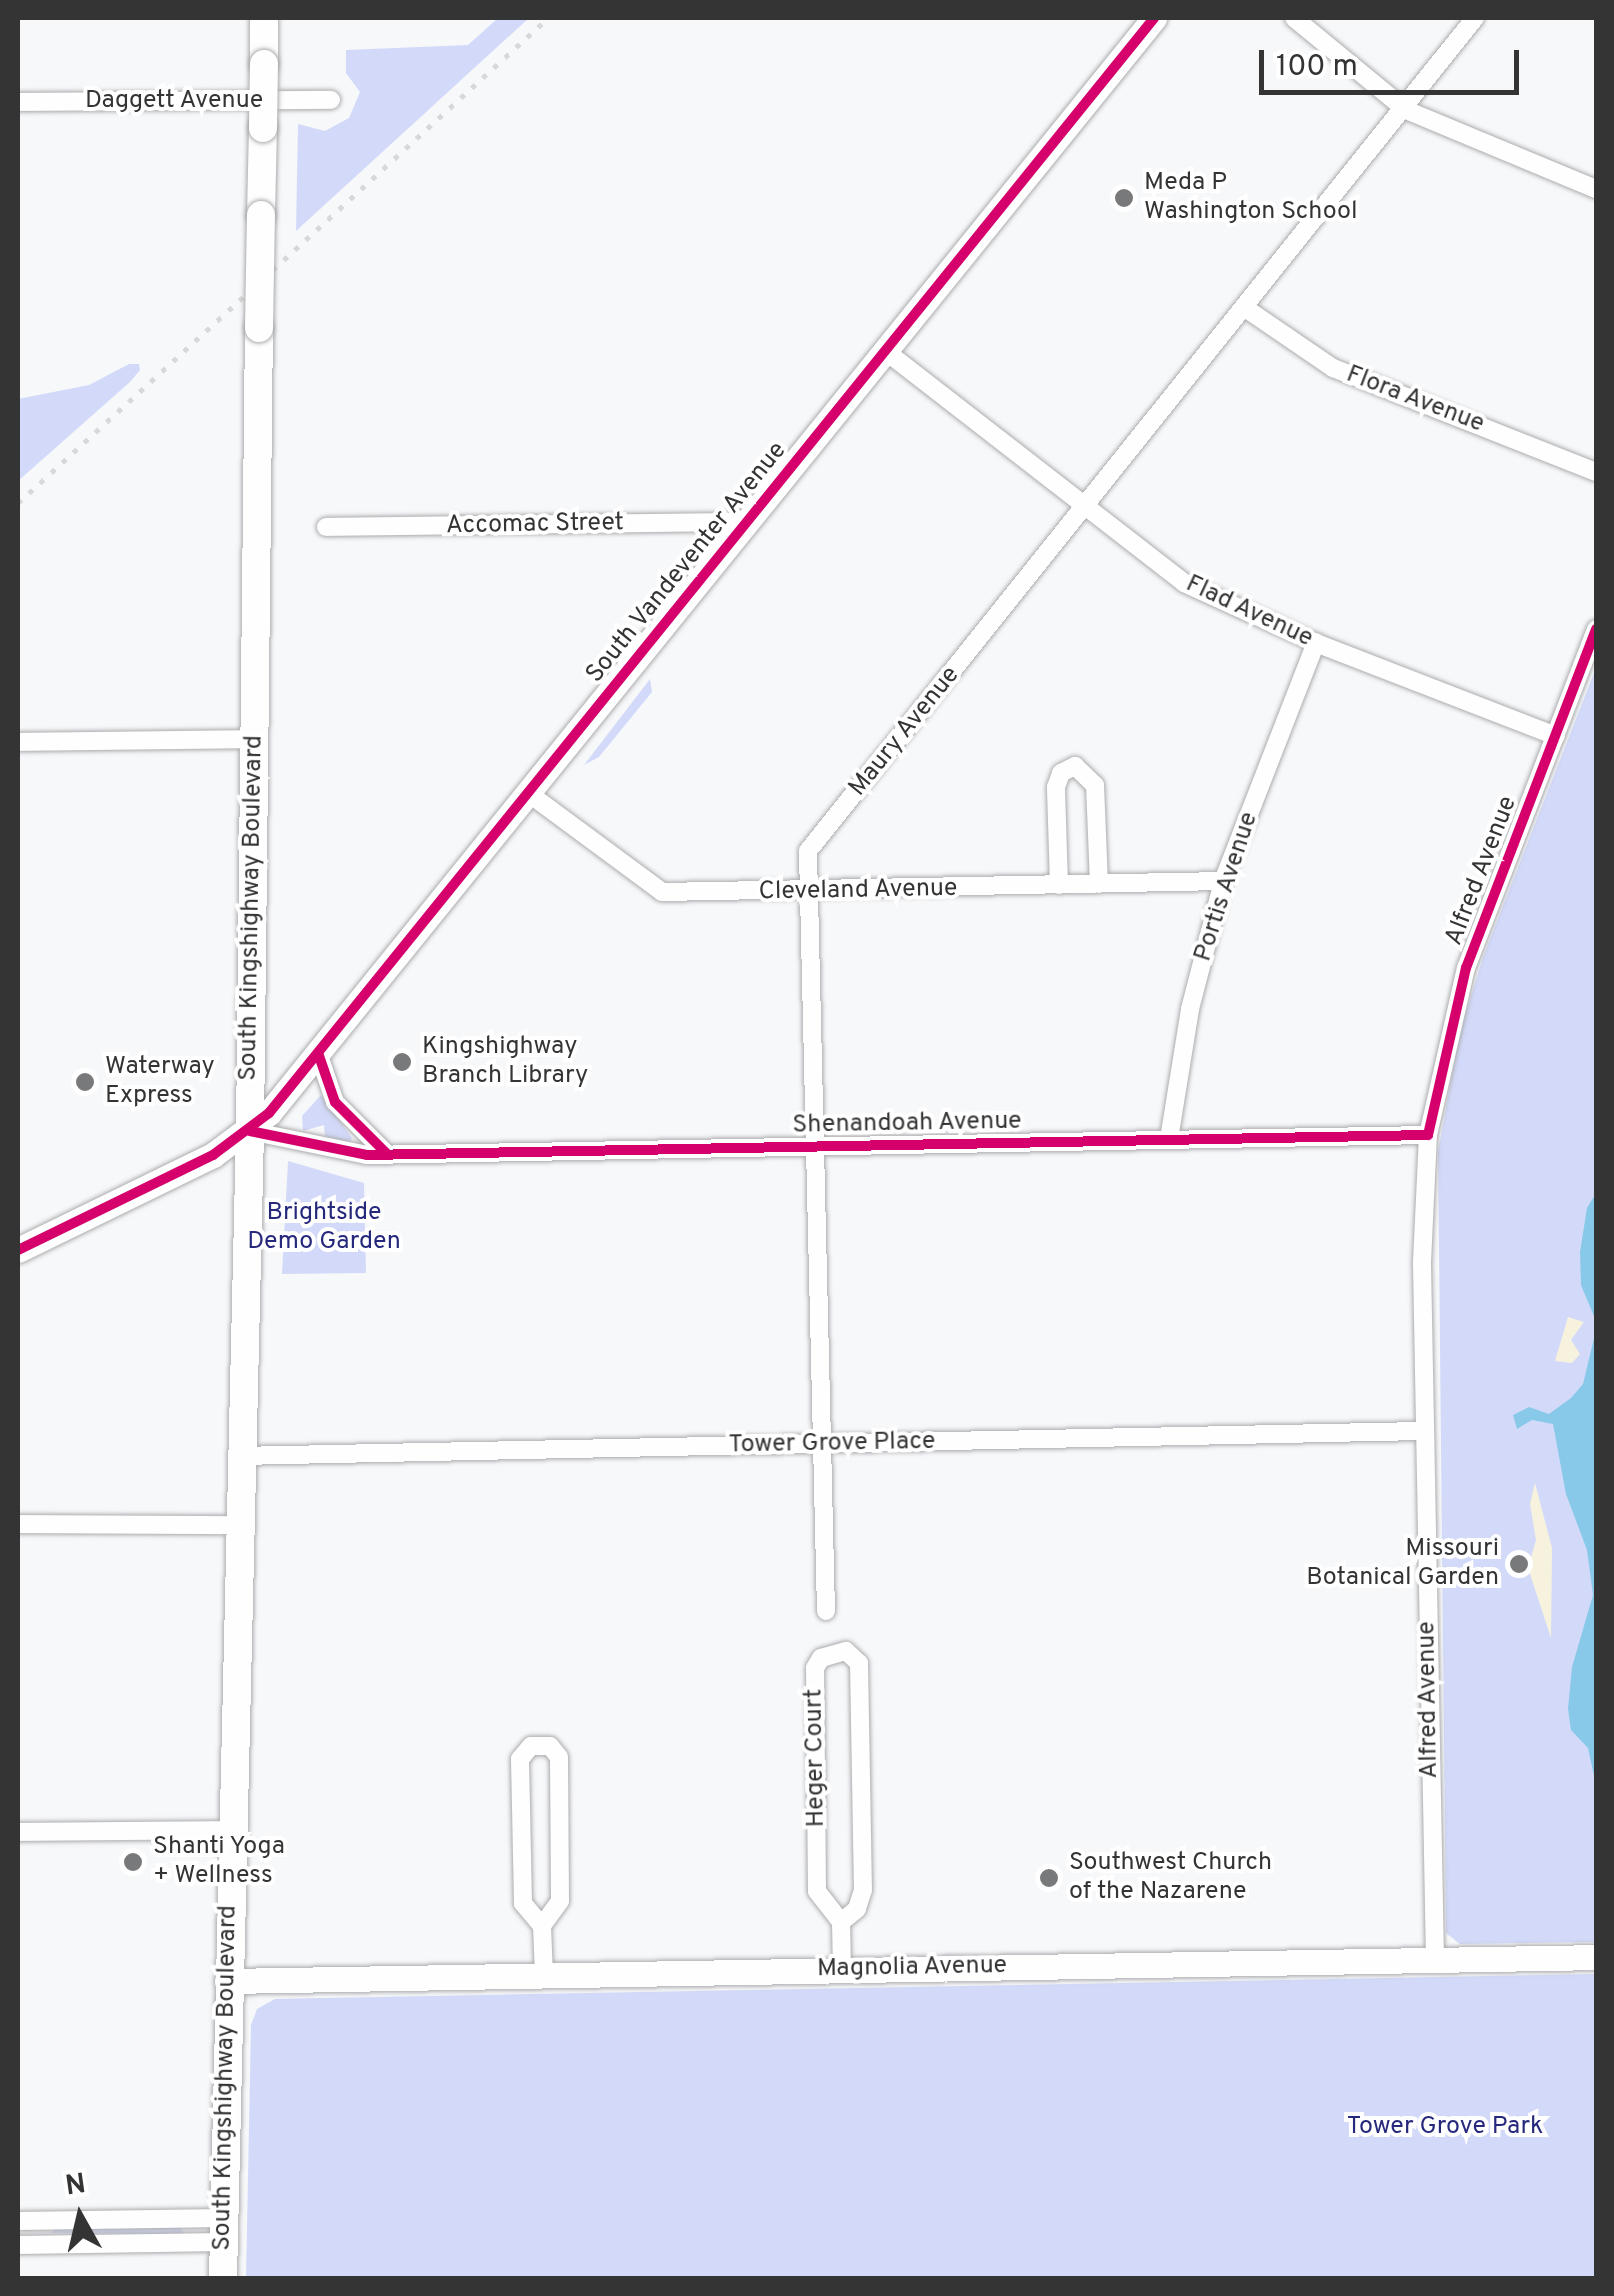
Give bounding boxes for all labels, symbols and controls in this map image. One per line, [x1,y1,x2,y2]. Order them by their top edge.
scale bar [1264,30,1524,92]
text: 100 m [1276,49,1358,86]
street label: Daggett Avenue [84,86,264,116]
place label: Meda P Washington School [1144,169,1357,228]
marker: Meda P Washington School [1113,187,1135,209]
street label: Flora Avenue [1341,360,1489,440]
street label: South Vandeventer Avenue [580,436,794,690]
street label: Accomac Street [446,508,624,542]
street label: Flad Avenue [1180,569,1318,655]
street label: Maury Avenue [843,661,967,803]
street label: South Kingshighway Boulevard [234,735,270,1081]
street label: Alfred Avenue [1440,792,1524,950]
street label: Portis Avenue [1189,808,1265,966]
street label: Cleveland Avenue [758,874,958,908]
place label: Kingshighway Branch Library [422,1033,588,1092]
marker: Kingshighway Branch Library [391,1051,413,1073]
place label: Waterway Express [105,1053,215,1112]
marker: Waterway Express [74,1071,96,1093]
street label: Shenandoah Avenue [792,1107,1022,1141]
park label: Brightside Demo Garden [247,1199,401,1258]
street label: Tower Grove Place [728,1427,936,1461]
place label: Missouri Botanical Garden [1306,1535,1499,1594]
marker: Missouri Botanical Garden [1508,1553,1530,1575]
street label: Alfred Avenue [1413,1621,1445,1779]
street label: Heger Court [800,1688,832,1828]
place label: Shanti Yoga + Wellness [153,1833,286,1892]
place label: Southwest Church of the Nazarene [1069,1849,1272,1908]
marker: Shanti Yoga + Wellness [122,1851,144,1873]
marker: Southwest Church of the Nazarene [1038,1867,1060,1889]
street label: South Kingshighway Boulevard [208,1905,244,2251]
street label: Magnolia Avenue [816,1951,1008,1985]
park label: Tower Grove Park [1347,2112,1543,2142]
north arrow [30,2166,130,2266]
text: N [63,2167,88,2206]

